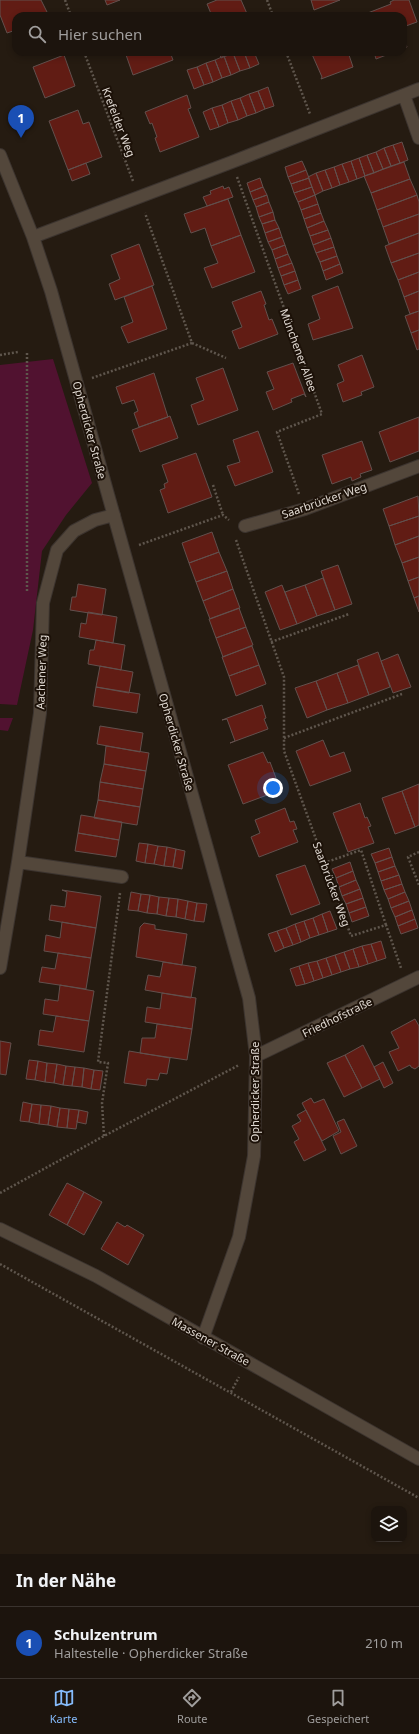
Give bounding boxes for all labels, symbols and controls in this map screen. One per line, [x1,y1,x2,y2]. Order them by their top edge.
search box [12,12,407,56]
icon: search [26,23,48,45]
text: Hier suchen [58,24,142,44]
street label: Krefelder Weg [99,85,139,159]
pin: 1 [8,105,34,138]
street label: Münchener Allee [277,306,321,394]
street label: Opherdicker Straße [70,379,110,481]
street label: Saarbrücker Weg [280,478,368,522]
street label: Aachener Weg [32,634,50,710]
street label: Opherdicker Straße [156,692,198,792]
your location [263,778,283,798]
street label: Saarbrücker Weg [310,840,354,928]
street label: Friedhofstraße [299,994,375,1040]
street label: Opherdicker Straße [247,1042,262,1142]
street label: Massener Straße [169,1313,253,1369]
map controls [371,1506,407,1542]
button: layers [371,1506,407,1542]
text: In der Nähe [16,1569,116,1592]
text: Schulzentrum [54,1624,158,1644]
text: 1 [25,1634,33,1652]
text: 210 m [365,1634,403,1652]
text: Haltestelle · Opherdicker Straße [54,1644,248,1662]
tab: Karte [50,1687,77,1726]
tab: Route [177,1687,208,1726]
tab: Gespeichert [307,1687,369,1726]

